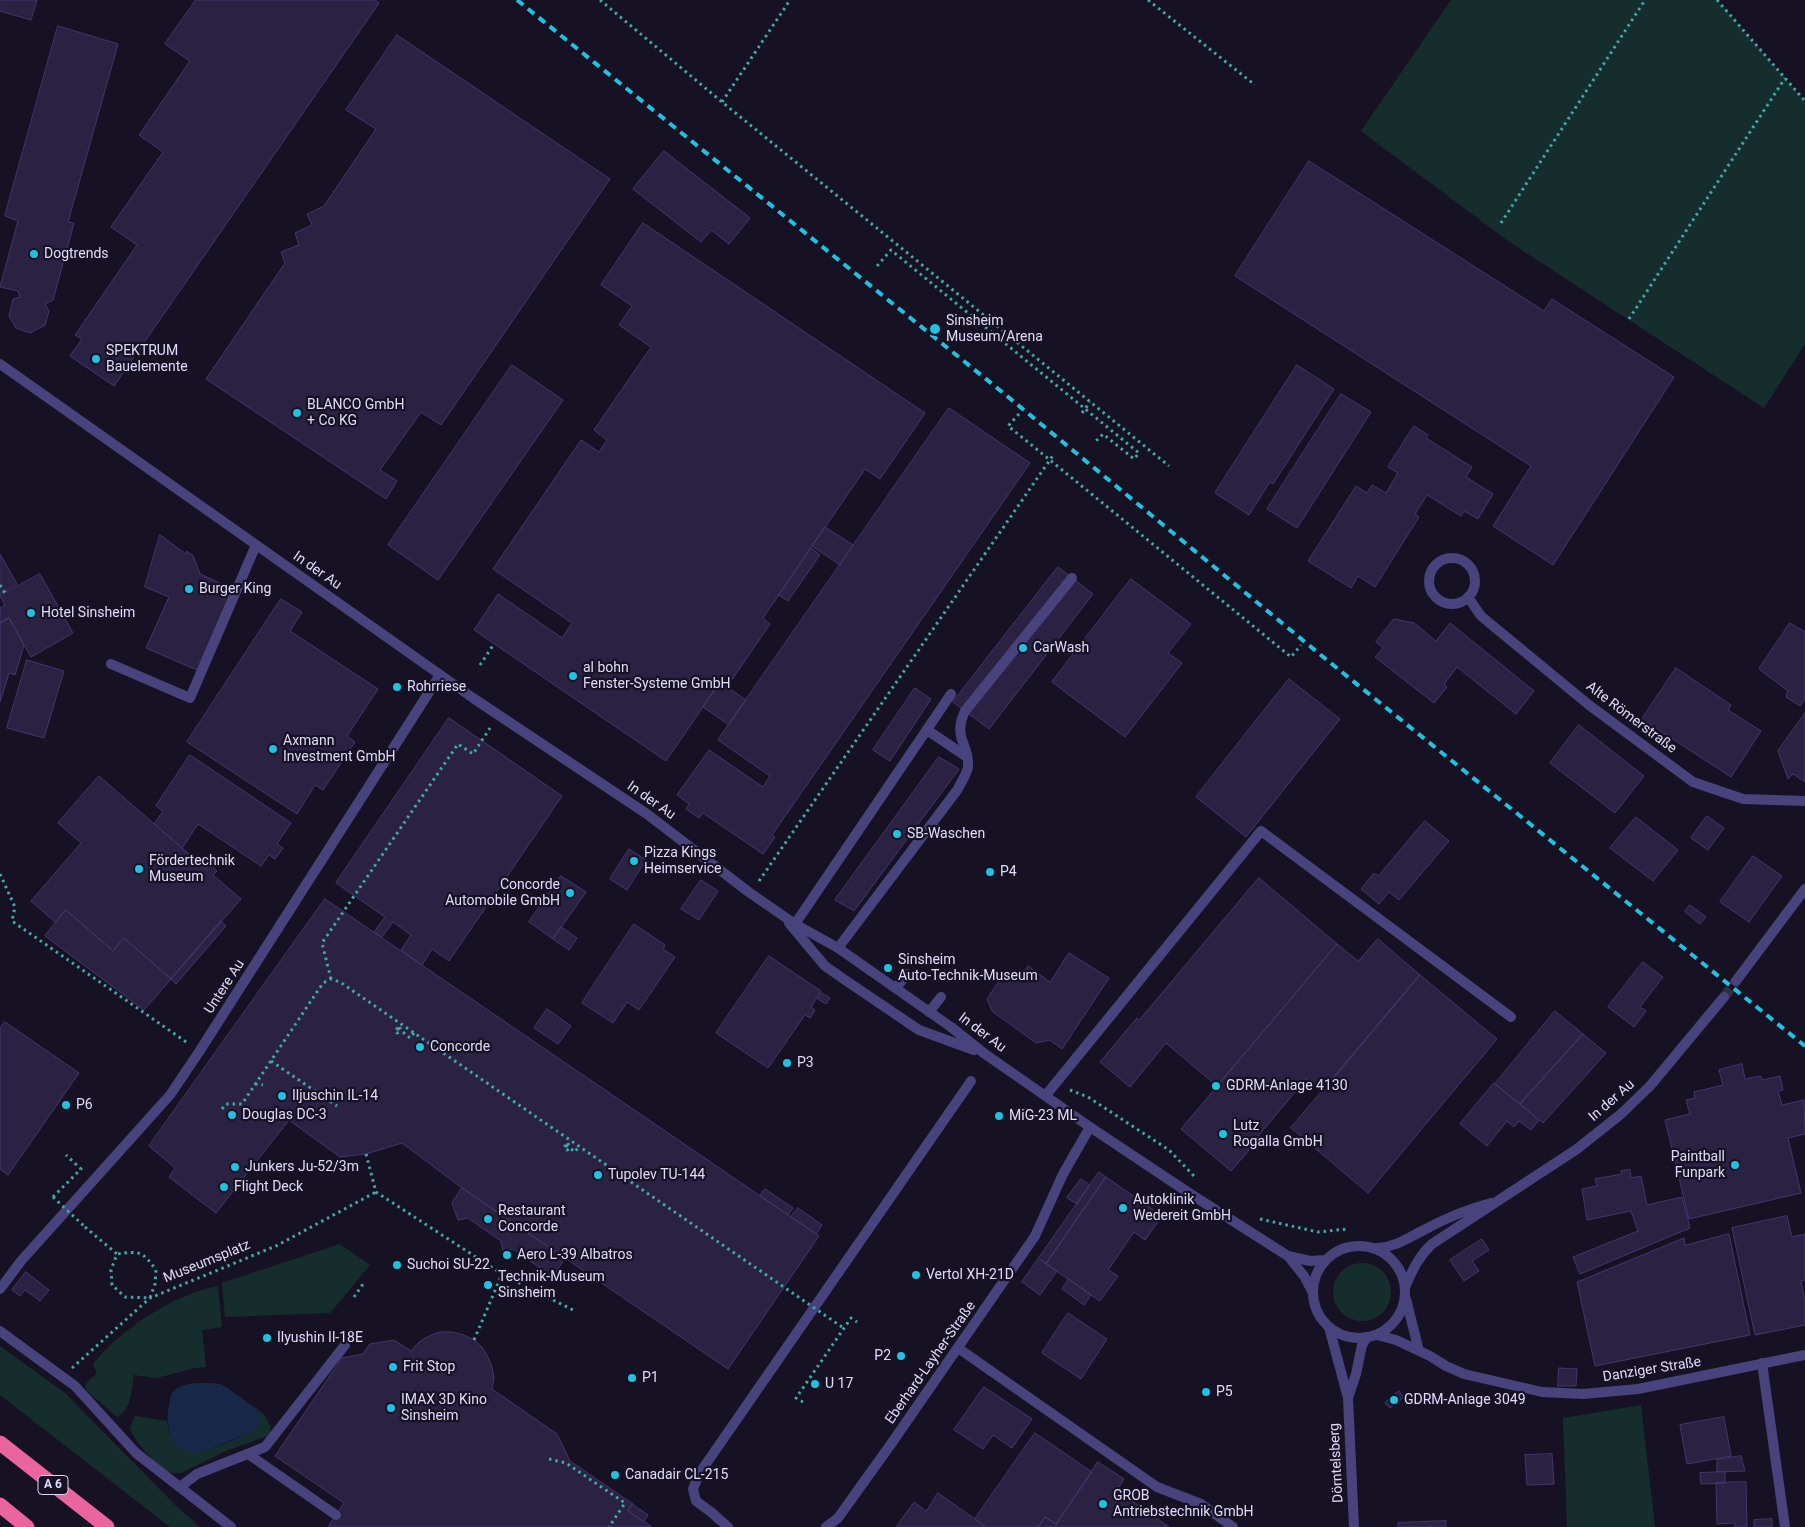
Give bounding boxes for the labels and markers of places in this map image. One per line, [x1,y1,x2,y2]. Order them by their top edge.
place label: Dogtrends [44,246,109,262]
marker: Dogtrends [28,248,40,260]
place label: Sinsheim Museum/Arena [946,313,1043,346]
marker: Sinsheim Museum/Arena [928,322,942,336]
place label: SPEKTRUM Bauelemente [106,343,188,376]
marker: SPEKTRUM Bauelemente [90,353,102,365]
place label: BLANCO GmbH + Co KG [307,397,404,430]
marker: BLANCO GmbH + Co KG [291,407,303,419]
place label: Burger King [199,581,271,597]
marker: Burger King [183,583,195,595]
place label: Hotel Sinsheim [41,605,135,621]
marker: Hotel Sinsheim [25,607,37,619]
place label: CarWash [1033,640,1089,656]
marker: CarWash [1017,642,1029,654]
place label: al bohn Fenster-Systeme GmbH [583,660,731,692]
marker: al bohn Fenster-Systeme GmbH [567,670,579,682]
place label: Rohrriese [407,679,466,695]
marker: Rohrriese [391,681,403,693]
place label: Axmann Investment GmbH [283,733,396,766]
marker: Axmann Investment GmbH [267,743,279,755]
place label: SB-Waschen [907,826,985,842]
marker: SB-Waschen [891,828,903,840]
place label: Pizza Kings Heimservice [644,845,722,878]
place label: Fördertechnik Museum [149,853,235,886]
marker: Pizza Kings Heimservice [628,855,640,867]
marker: Fördertechnik Museum [133,863,145,875]
place label: P4 [1000,864,1017,880]
marker: P4 [984,866,996,878]
place label: Concorde Automobile GmbH [445,877,560,910]
marker: Concorde Automobile GmbH [564,887,576,899]
place label: Sinsheim Auto-Technik-Museum [898,952,1038,984]
marker: Sinsheim Auto-Technik-Museum [882,962,894,974]
place label: Concorde [430,1039,490,1055]
marker: Concorde [414,1041,426,1053]
place label: P3 [797,1055,814,1071]
marker: P3 [781,1057,793,1069]
place label: GDRM-Anlage 4130 [1226,1078,1348,1094]
marker: GDRM-Anlage 4130 [1210,1080,1222,1092]
place label: Iljuschin IL-14 [292,1088,378,1104]
marker: Iljuschin IL-14 [276,1090,288,1102]
place label: P6 [76,1097,93,1113]
marker: P6 [60,1099,72,1111]
place label: Douglas DC-3 [242,1107,327,1123]
place label: MiG-23 ML [1009,1108,1077,1124]
marker: Douglas DC-3 [226,1109,238,1121]
marker: MiG-23 ML [993,1110,1005,1122]
place label: Lutz Rogalla GmbH [1233,1118,1323,1150]
marker: Lutz Rogalla GmbH [1217,1128,1229,1140]
place label: Paintball Funpark [1671,1149,1725,1182]
place label: Junkers Ju-52/3m [245,1159,359,1175]
marker: Paintball Funpark [1729,1159,1741,1171]
marker: Junkers Ju-52/3m [229,1161,241,1173]
place label: Tupolev TU-144 [608,1167,705,1183]
marker: Tupolev TU-144 [592,1169,604,1181]
place label: Flight Deck [234,1179,303,1195]
marker: Flight Deck [218,1181,230,1193]
place label: Autoklinik Wedereit GmbH [1133,1192,1231,1224]
marker: Autoklinik Wedereit GmbH [1117,1202,1129,1214]
place label: Restaurant Concorde [498,1203,566,1236]
marker: Restaurant Concorde [482,1213,494,1225]
place label: Aero L-39 Albatros [517,1247,633,1263]
marker: Aero L-39 Albatros [501,1249,513,1261]
place label: Suchoi SU-22 [407,1257,490,1273]
marker: Suchoi SU-22 [391,1259,403,1271]
place label: Vertol XH-21D [926,1267,1014,1283]
place label: Technik-Museum Sinsheim [498,1269,605,1302]
marker: Vertol XH-21D [910,1269,922,1281]
marker: Technik-Museum Sinsheim [482,1279,494,1291]
place label: Ilyushin Il-18E [277,1330,363,1346]
marker: Ilyushin Il-18E [261,1332,273,1344]
place label: P2 [874,1348,891,1364]
marker: P2 [895,1350,907,1362]
place label: Frit Stop [403,1359,455,1375]
marker: Frit Stop [387,1361,399,1373]
place label: P1 [642,1370,659,1386]
marker: P1 [626,1372,638,1384]
place label: U 17 [825,1376,853,1392]
marker: U 17 [809,1378,821,1390]
place label: P5 [1216,1384,1233,1400]
marker: P5 [1200,1386,1212,1398]
place label: IMAX 3D Kino Sinsheim [401,1392,487,1424]
place label: GDRM-Anlage 3049 [1404,1392,1526,1408]
marker: GDRM-Anlage 3049 [1388,1394,1400,1406]
marker: IMAX 3D Kino Sinsheim [385,1402,397,1414]
place label: Canadair CL-215 [625,1467,728,1483]
marker: Canadair CL-215 [609,1469,621,1481]
place label: GROB Antriebstechnik GmbH [1113,1488,1254,1520]
marker: GROB Antriebstechnik GmbH [1097,1498,1109,1510]

